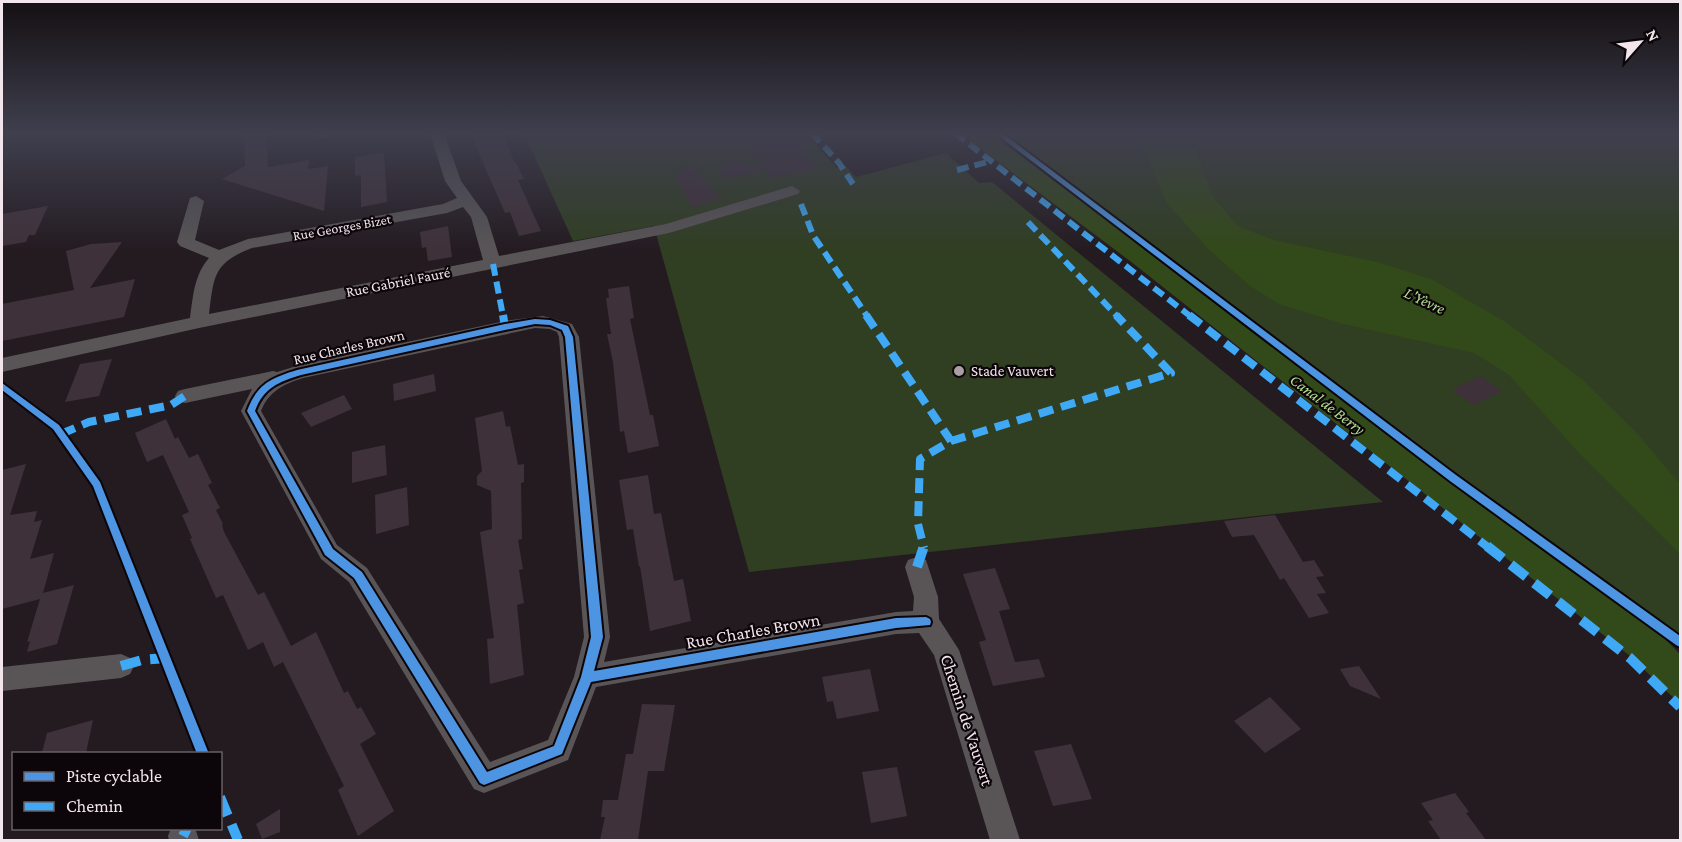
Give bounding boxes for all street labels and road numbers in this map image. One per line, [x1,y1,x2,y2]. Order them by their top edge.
street label: Rue Georges Bizet [292,210,393,244]
street label: Rue Gabriel Fauré [345,264,452,300]
street label: Rue Charles Brown [292,326,406,368]
street label: Rue Charles Brown [684,609,822,653]
street label: Chemin de Vauvert [936,652,998,789]

